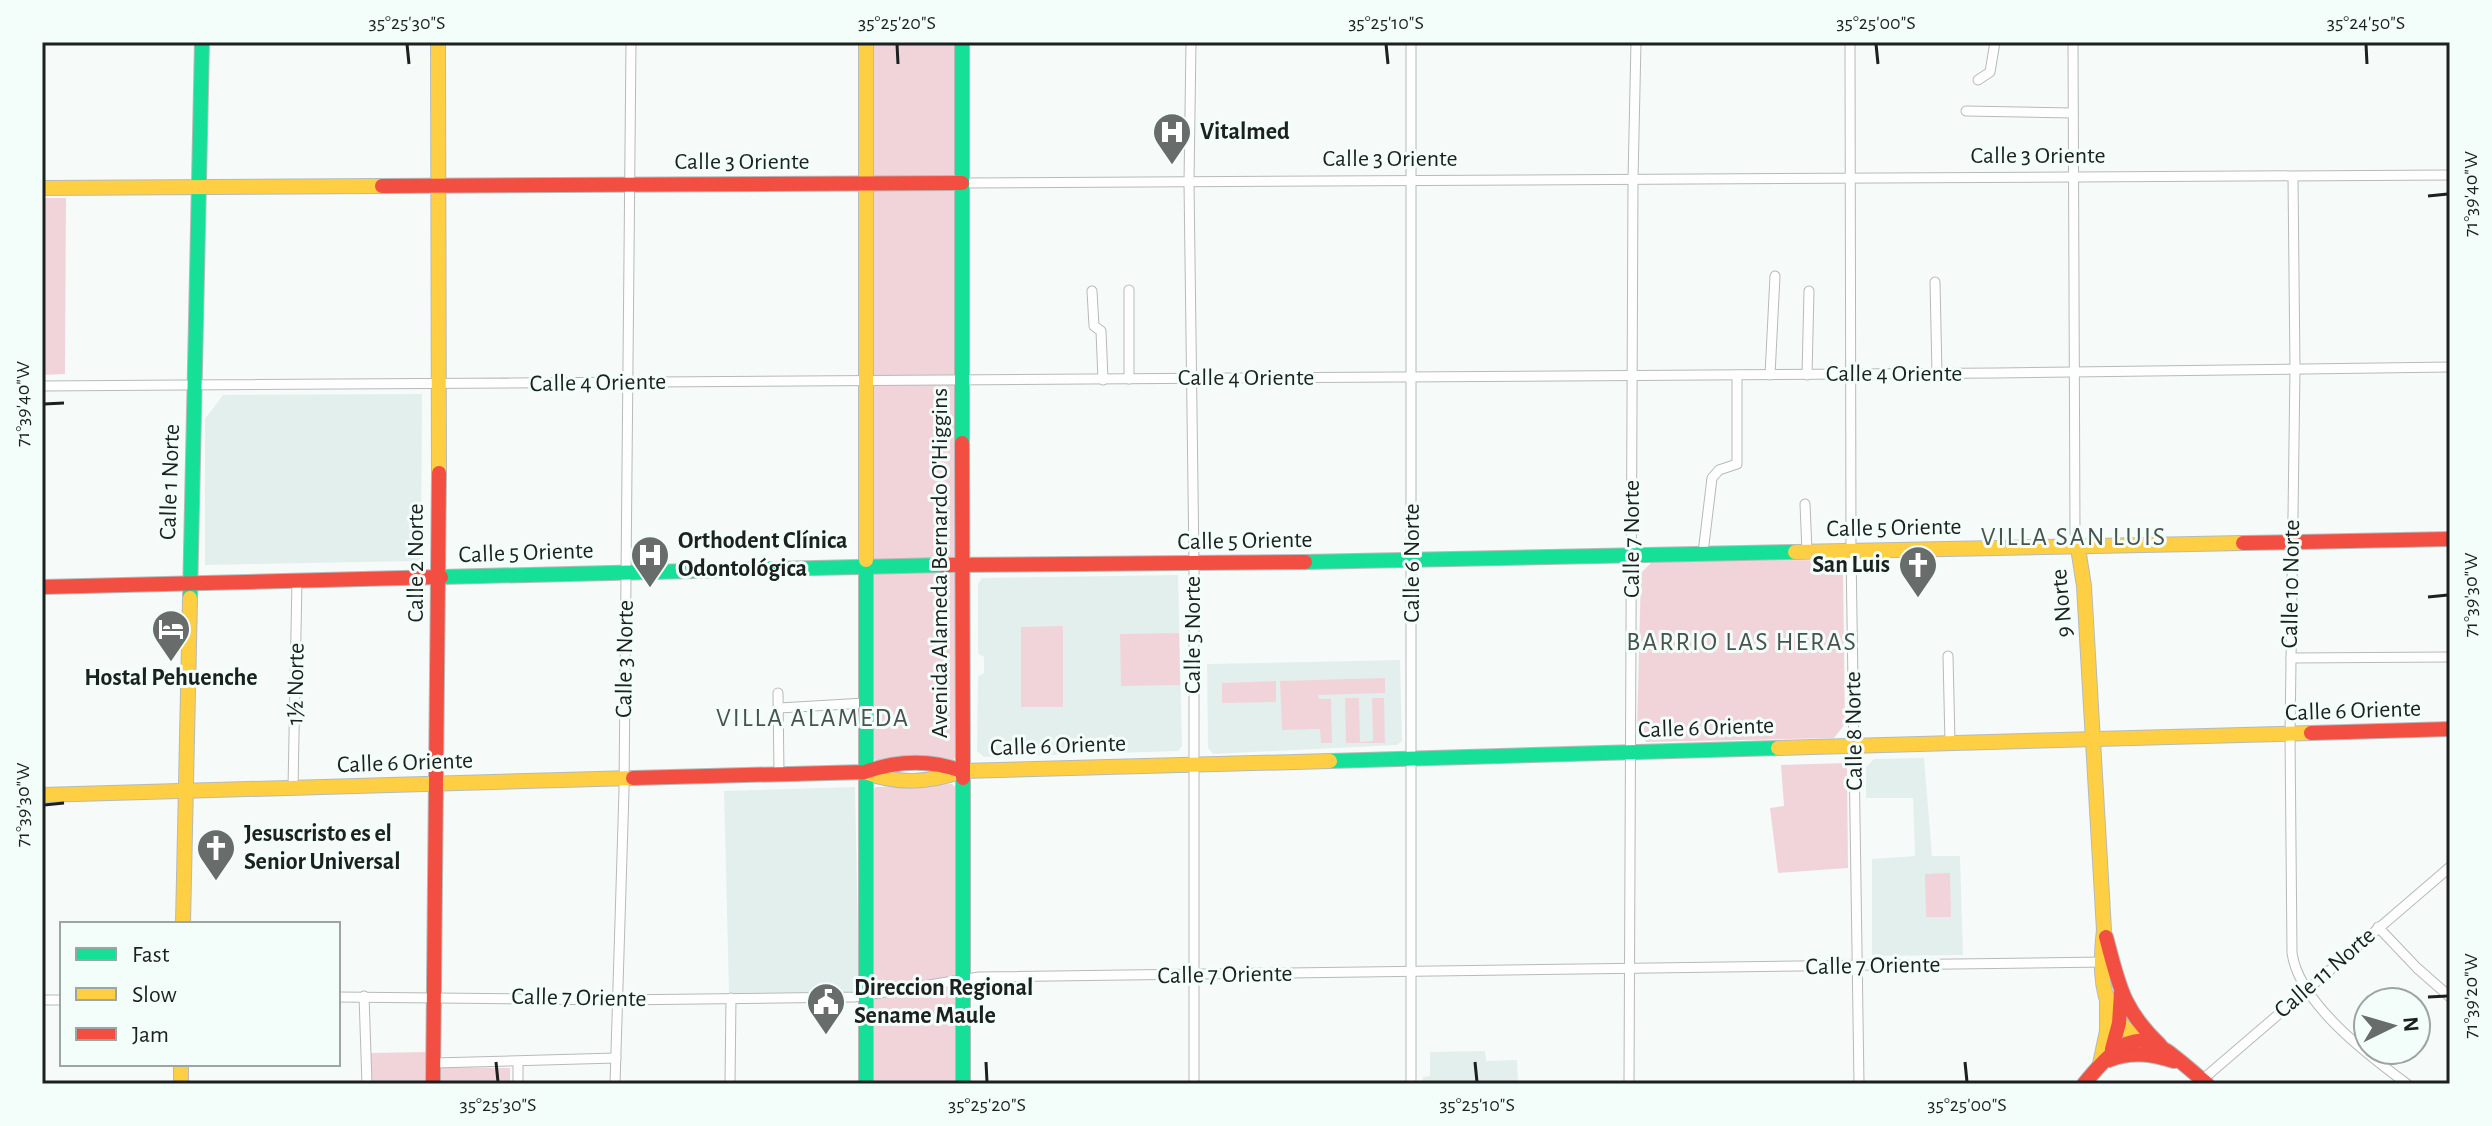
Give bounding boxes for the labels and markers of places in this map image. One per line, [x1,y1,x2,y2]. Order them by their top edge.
hospital icon: Vitalmed [1151,111,1193,166]
place label: Vitalmed [1200,120,1290,144]
place label: Orthodent Clínica Odontológica [678,529,848,581]
hospital icon: Orthodent Clínica Odontológica [629,534,671,589]
church icon: San Luis [1897,544,1939,599]
place label: San Luis [1812,553,1890,577]
hotel icon: Hostal Pehuenche [150,608,192,663]
place label: Hostal Pehuenche [84,666,258,690]
place label: Jesuscristo es el Senior Universal [244,822,401,874]
church icon: Jesuscristo es el Senior Universal [195,827,237,882]
place label: Direccion Regional Sename Maule [854,976,1033,1028]
public building icon: Direccion Regional Sename Maule [805,981,847,1036]

